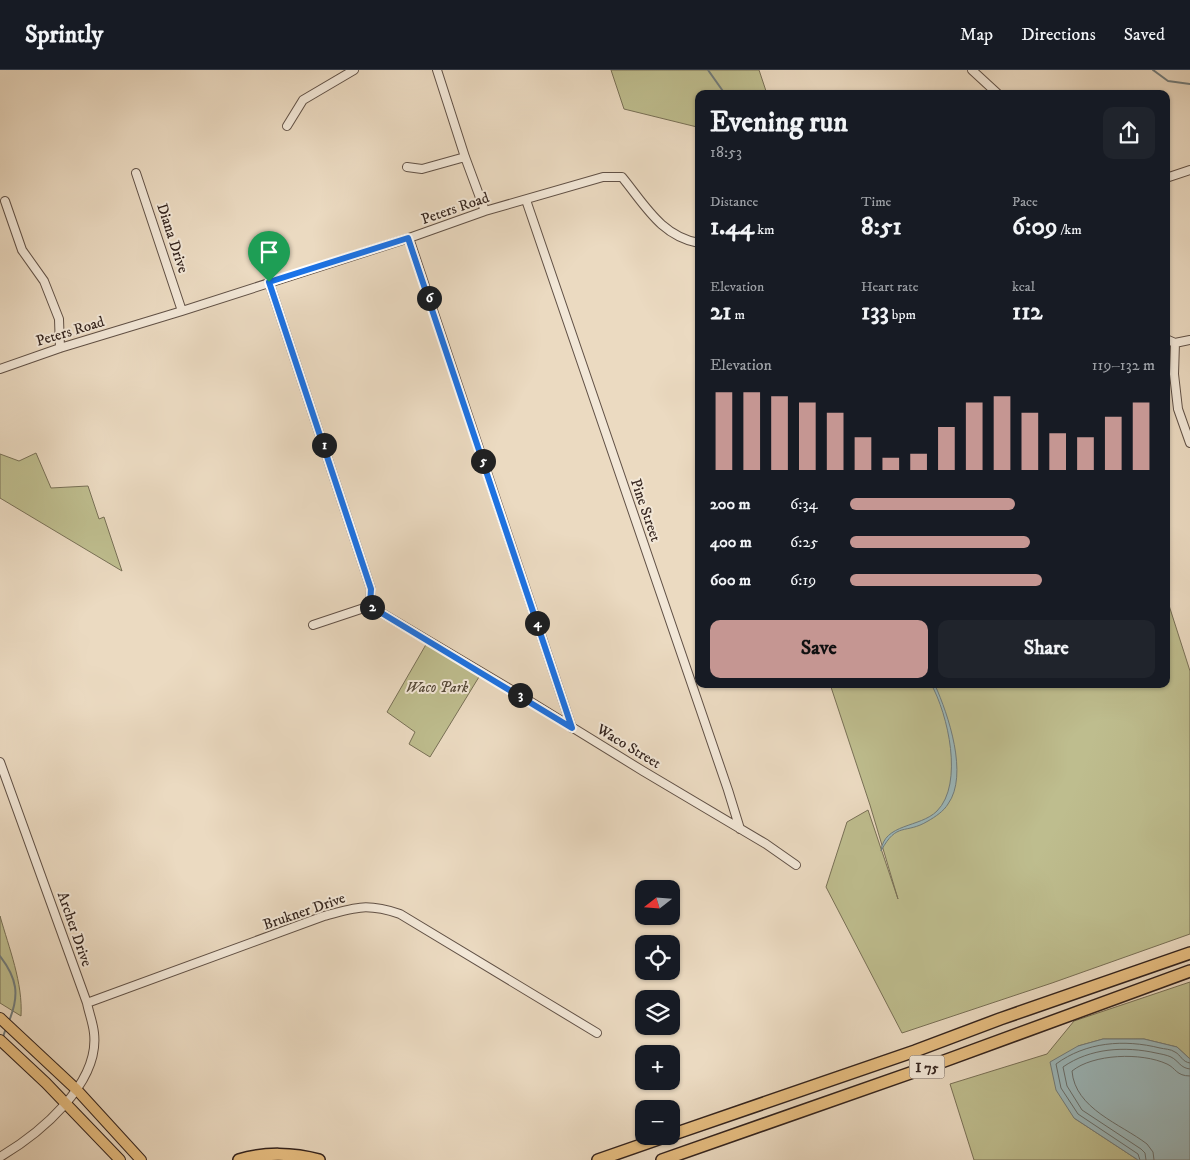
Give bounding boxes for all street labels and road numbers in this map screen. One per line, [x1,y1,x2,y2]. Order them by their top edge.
street label: Peters Road [419,188,492,229]
street label: Diana Drive [152,201,193,275]
street label: Peters Road [34,312,107,351]
street label: Pine Street [626,476,665,544]
street label: Waco Street [592,719,665,773]
street label: Archer Drive [53,889,96,969]
street label: Brukner Drive [260,889,348,934]
road number: I 75 [910,1056,944,1079]

